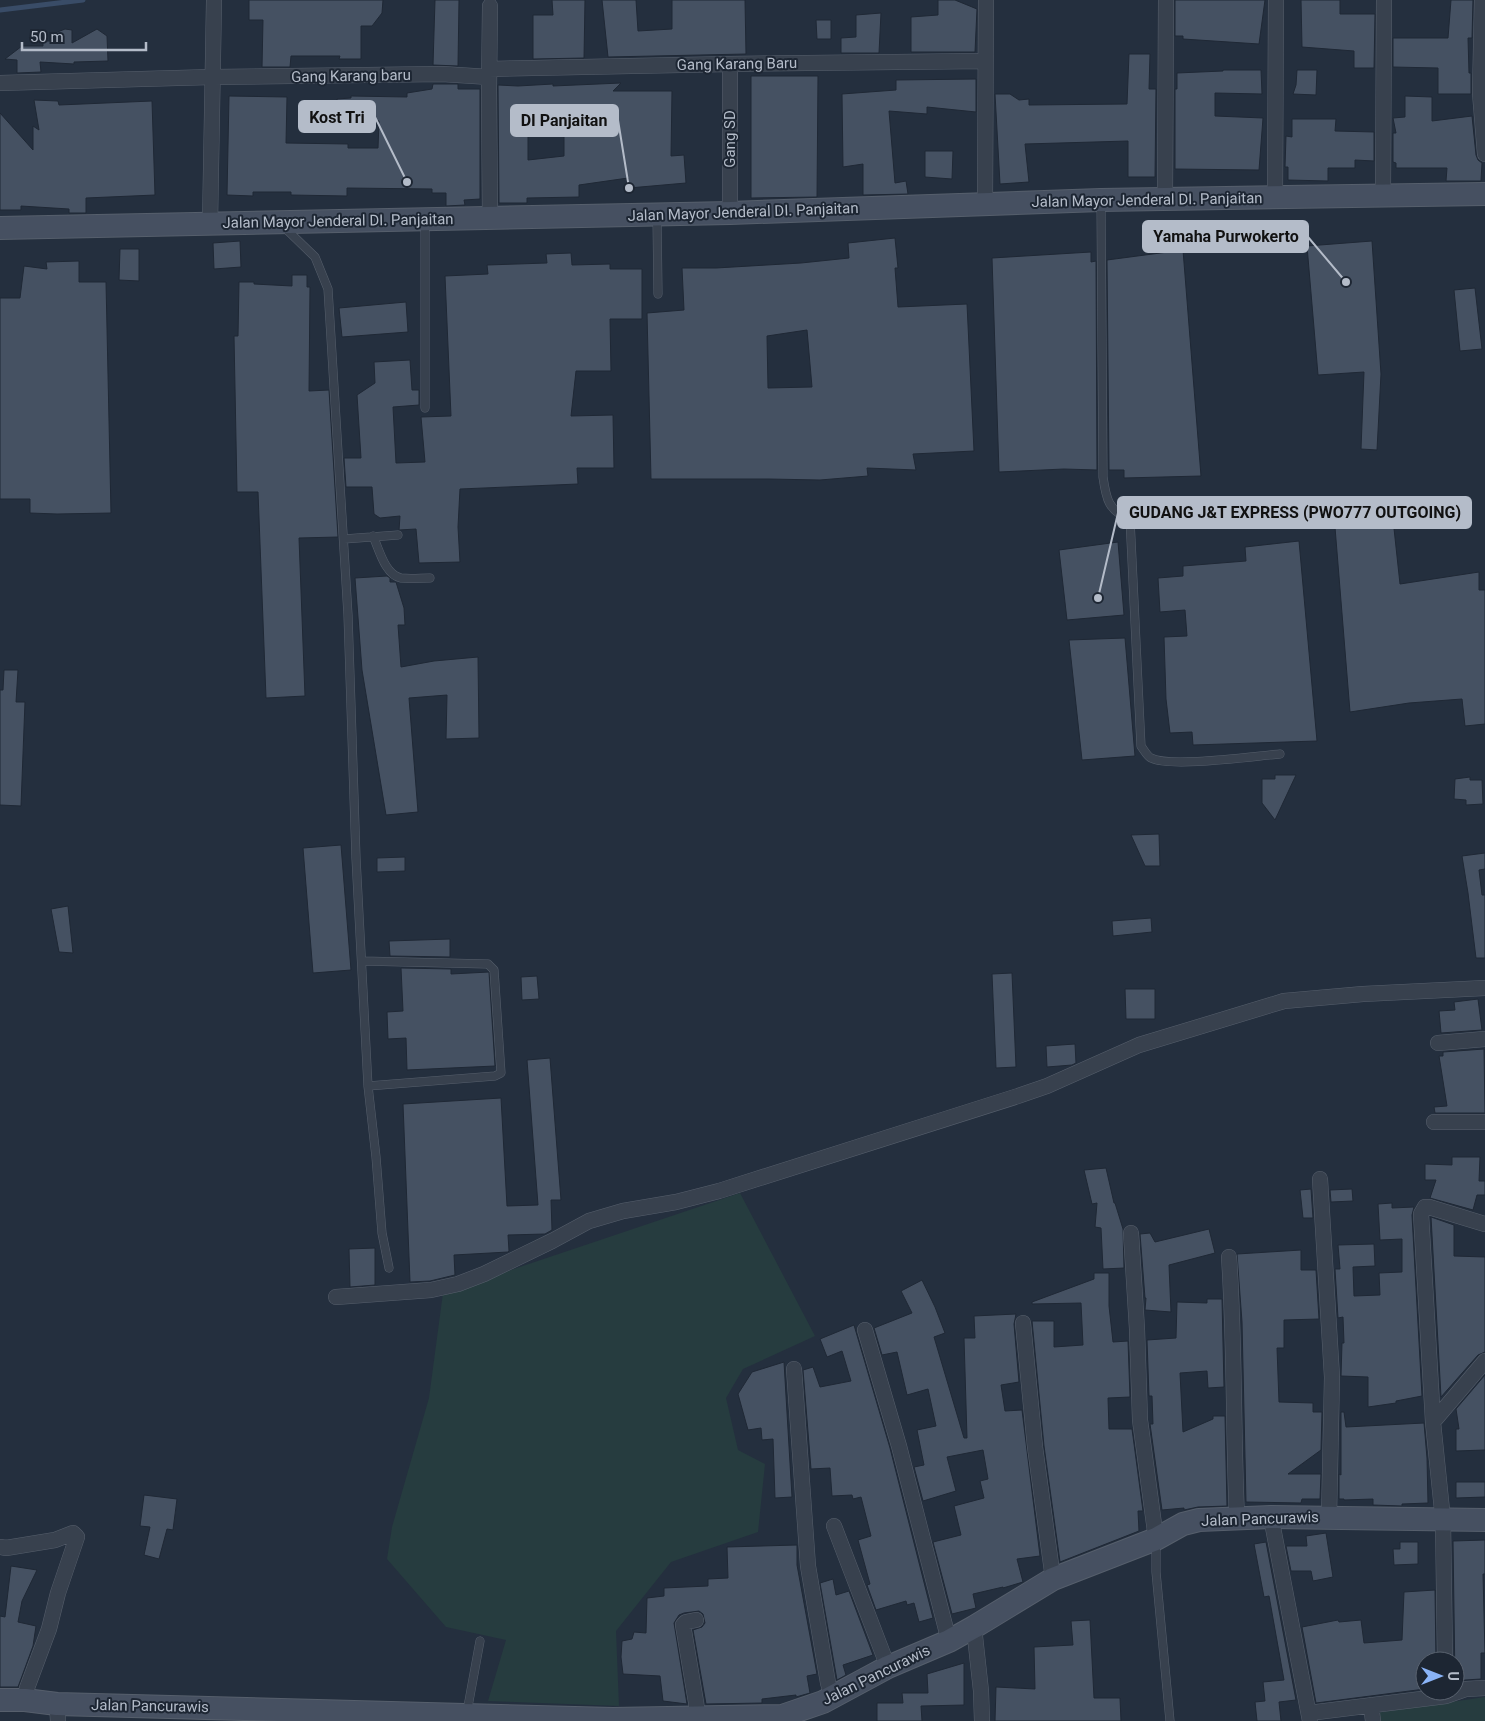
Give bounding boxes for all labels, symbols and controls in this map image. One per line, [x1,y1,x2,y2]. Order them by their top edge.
scale bar [22,20,146,52]
text: 50 m [30,28,64,46]
street label: Gang Karang Baru [677,54,797,74]
street label: Gang Karang baru [291,66,411,86]
callout: Kost Tri [299,101,375,132]
callout: DI Panjaitan [511,105,618,136]
text: Kost Tri [309,108,365,127]
street label: Gang SD [721,110,739,168]
text: DI Panjaitan [521,111,607,130]
street label: Jalan Mayor Jenderal DI. Panjaitan [1031,189,1263,211]
street label: Jalan Mayor Jenderal DI. Panjaitan [627,199,859,225]
street label: Jalan Mayor Jenderal DI. Panjaitan [222,210,454,232]
callout: Yamaha Purwokerto [1143,221,1308,252]
text: Yamaha Purwokerto [1153,227,1299,246]
callout: GUDANG J&T EXPRESS (PWO777 OUTGOING) [1118,497,1471,528]
text: GUDANG J&T EXPRESS (PWO777 OUTGOING) [1129,503,1461,522]
street label: Jalan Pancurawis [1201,1508,1319,1530]
street label: Jalan Pancurawis [819,1641,933,1709]
north arrow [1415,1651,1465,1701]
text: U [1445,1671,1461,1681]
street label: Jalan Pancurawis [91,1696,209,1716]

